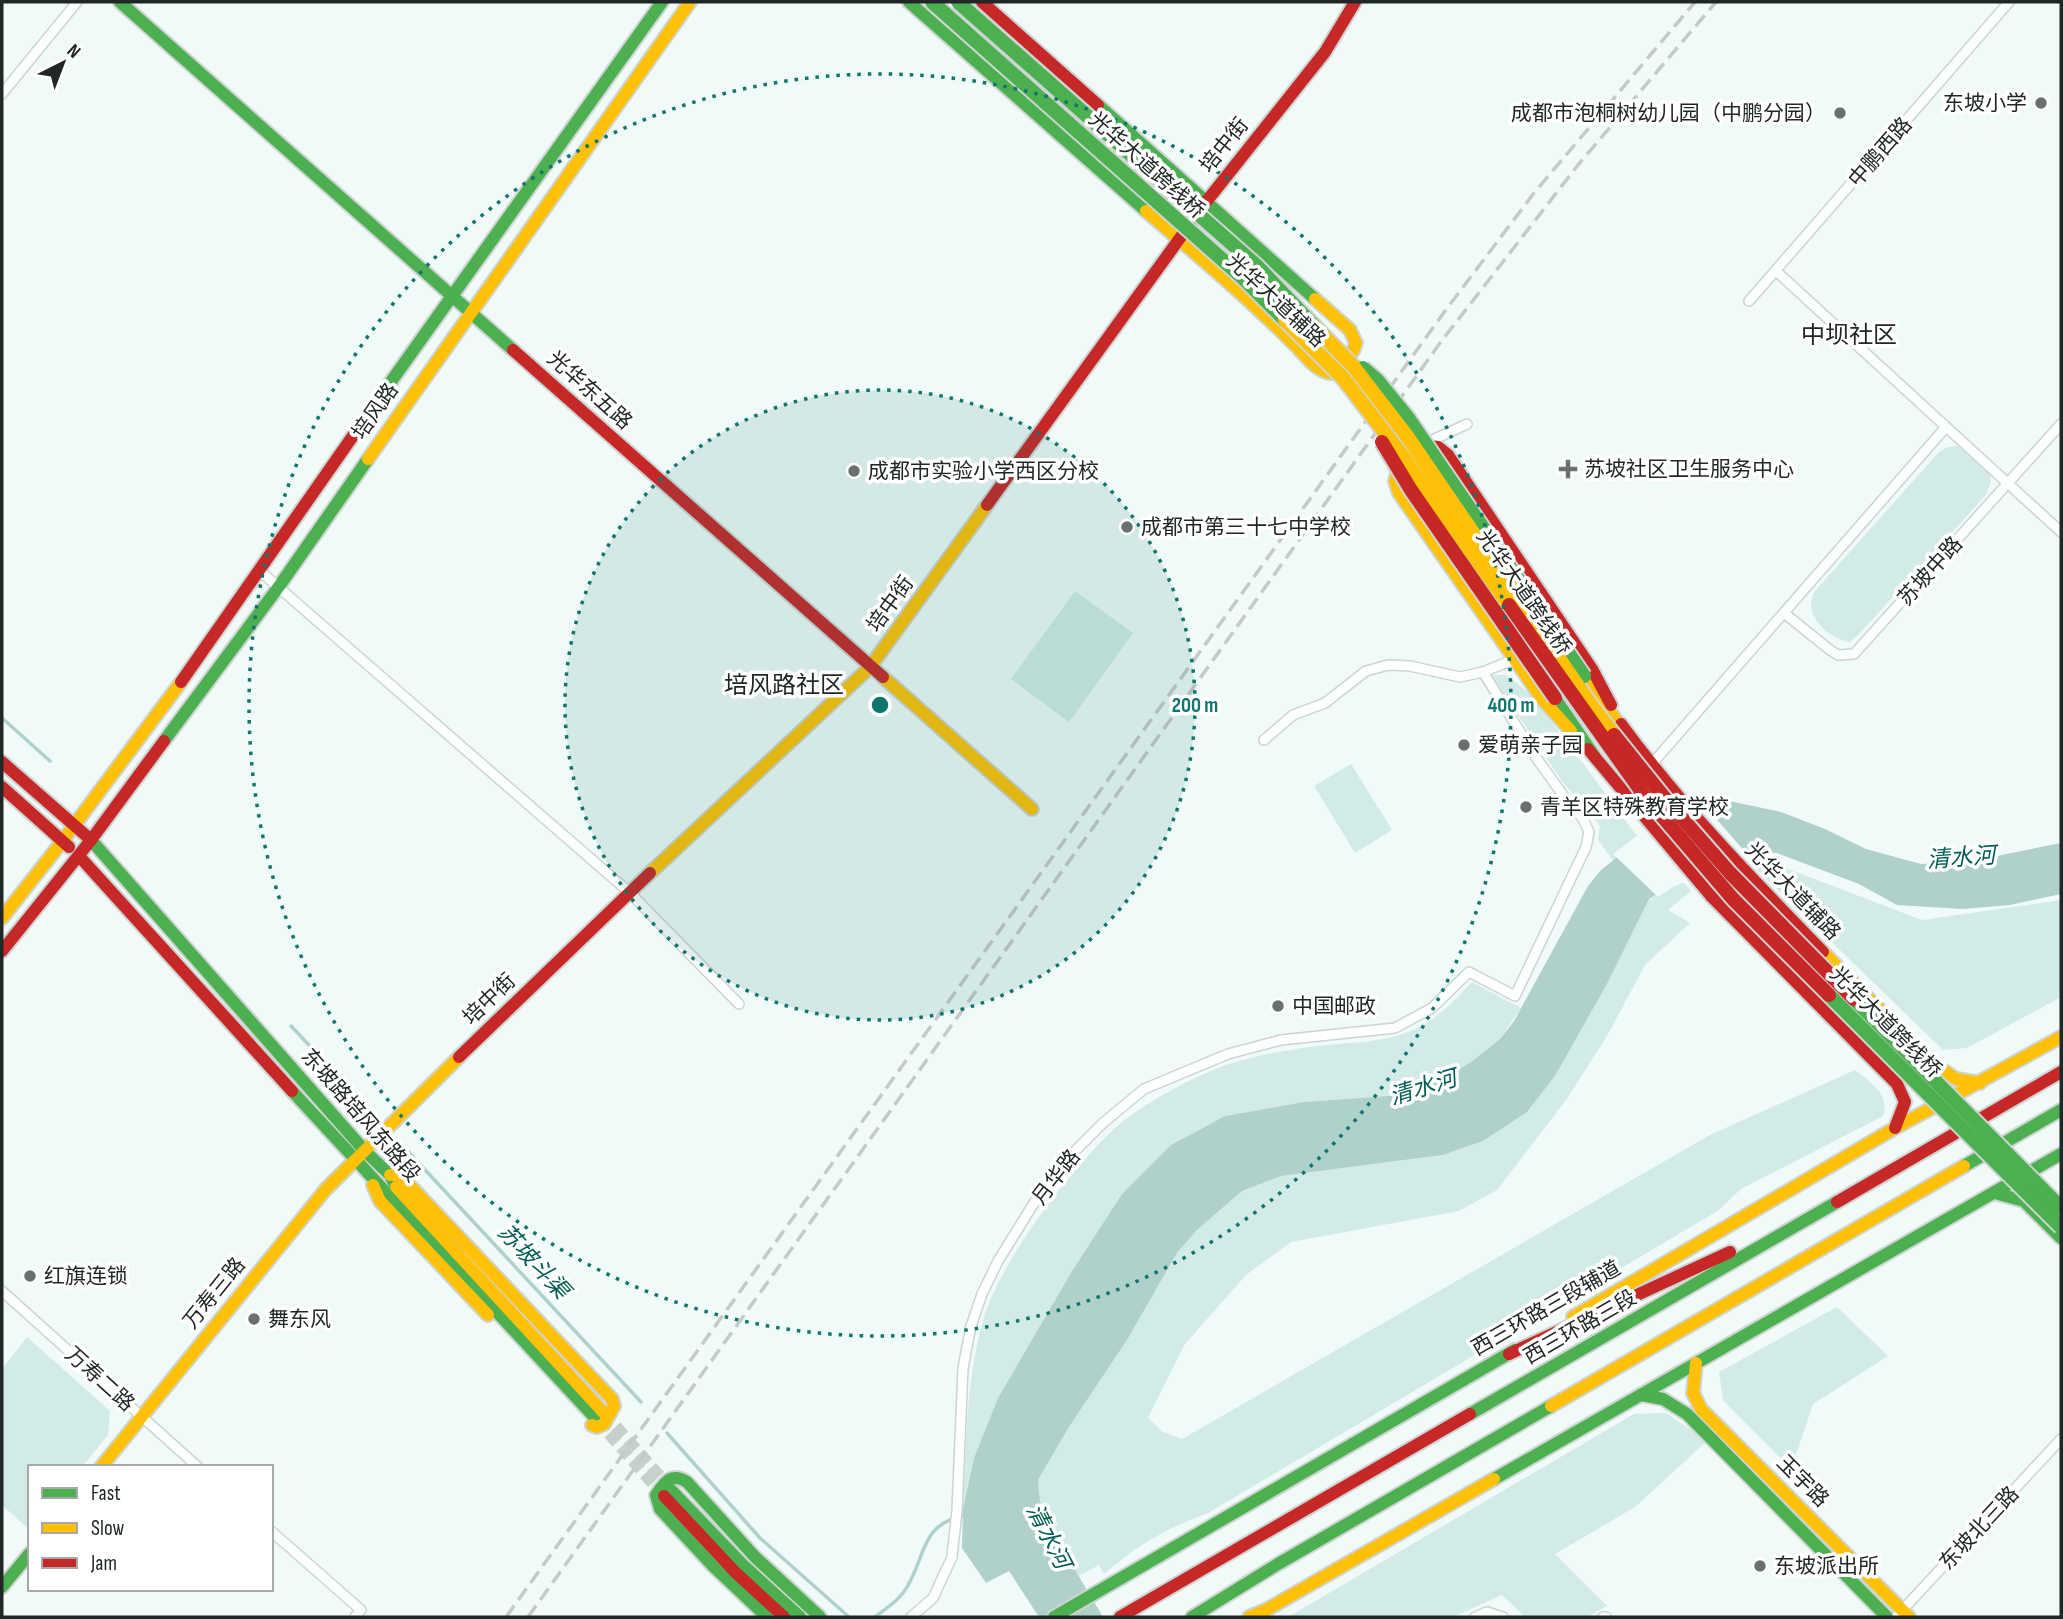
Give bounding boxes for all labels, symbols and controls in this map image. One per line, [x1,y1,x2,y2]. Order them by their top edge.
north arrow [28,28,98,98]
text: N [62,40,85,63]
place label: 东坡小学 [1943,91,2027,116]
marker: 东坡小学 [2033,95,2049,111]
place label: 成都市泡桐树幼儿园（中鹏分园） [1511,101,1826,126]
marker: 成都市泡桐树幼儿园（中鹏分园） [1832,105,1848,121]
street label: 光华大道跨线桥 [1084,107,1210,224]
street label: 中鹏西路 [1843,112,1917,192]
street label: 培中街 [1195,113,1254,178]
street label: 光华大道辅路 [1221,248,1330,352]
district label: 中坝社区 [1801,321,1897,350]
street label: 光华东五路 [542,346,637,435]
street label: 培风路 [347,378,404,444]
place label: 苏坡社区卫生服务中心 [1584,457,1794,482]
place label: 成都市实验小学西区分校 [868,459,1099,484]
marker: 苏坡社区卫生服务中心 [1558,459,1578,479]
marker: 成都市实验小学西区分校 [846,463,862,479]
place label: 成都市第三十七中学校 [1141,515,1351,540]
marker: 成都市第三十七中学校 [1119,519,1135,535]
street label: 光华大道跨线桥 [1471,525,1576,660]
street label: 苏坡中路 [1893,532,1968,611]
street label: 培中街 [862,571,919,637]
district label: 培风路社区 [724,671,844,700]
centre of rings [868,693,892,717]
text: 200 m [1172,693,1218,718]
text: 400 m [1488,693,1534,718]
place label: 爱萌亲子园 [1478,733,1583,758]
marker: 爱萌亲子园 [1456,737,1472,753]
place label: 青羊区特殊教育学校 [1540,795,1729,820]
marker: 青羊区特殊教育学校 [1518,799,1534,815]
street label: 光华大道辅路 [1740,837,1845,945]
water label: 清水河 [1926,841,2000,874]
street label: 光华大道跨线桥 [1825,962,1946,1083]
street label: 培中街 [458,968,521,1030]
place label: 中国邮政 [1292,994,1376,1019]
marker: 中国邮政 [1270,998,1286,1014]
street label: 东坡路培风东路段 [296,1044,425,1187]
water label: 清水河 [1386,1063,1464,1111]
street label: 月华路 [1027,1145,1086,1210]
water label: 苏坡斗渠 [492,1218,577,1307]
street label: 万寿三路 [178,1253,251,1334]
street label: 西三环路三段辅道 [1467,1255,1625,1361]
place label: 红旗连锁 [44,1264,128,1289]
marker: 红旗连锁 [22,1268,38,1284]
street label: 西三环路三段 [1519,1285,1641,1369]
place label: 舞东风 [268,1307,331,1332]
marker: 舞东风 [246,1311,262,1327]
street label: 万寿二路 [60,1342,139,1417]
street label: 玉宇路 [1772,1450,1834,1512]
legend [28,1465,273,1591]
text: Fast [91,1481,121,1506]
street label: 东坡北三路 [1934,1481,2024,1575]
water label: 清水河 [1020,1499,1078,1577]
text: Slow [91,1516,125,1541]
text: Jam [90,1551,117,1576]
place label: 东坡派出所 [1774,1554,1879,1579]
marker: 东坡派出所 [1752,1558,1768,1574]

